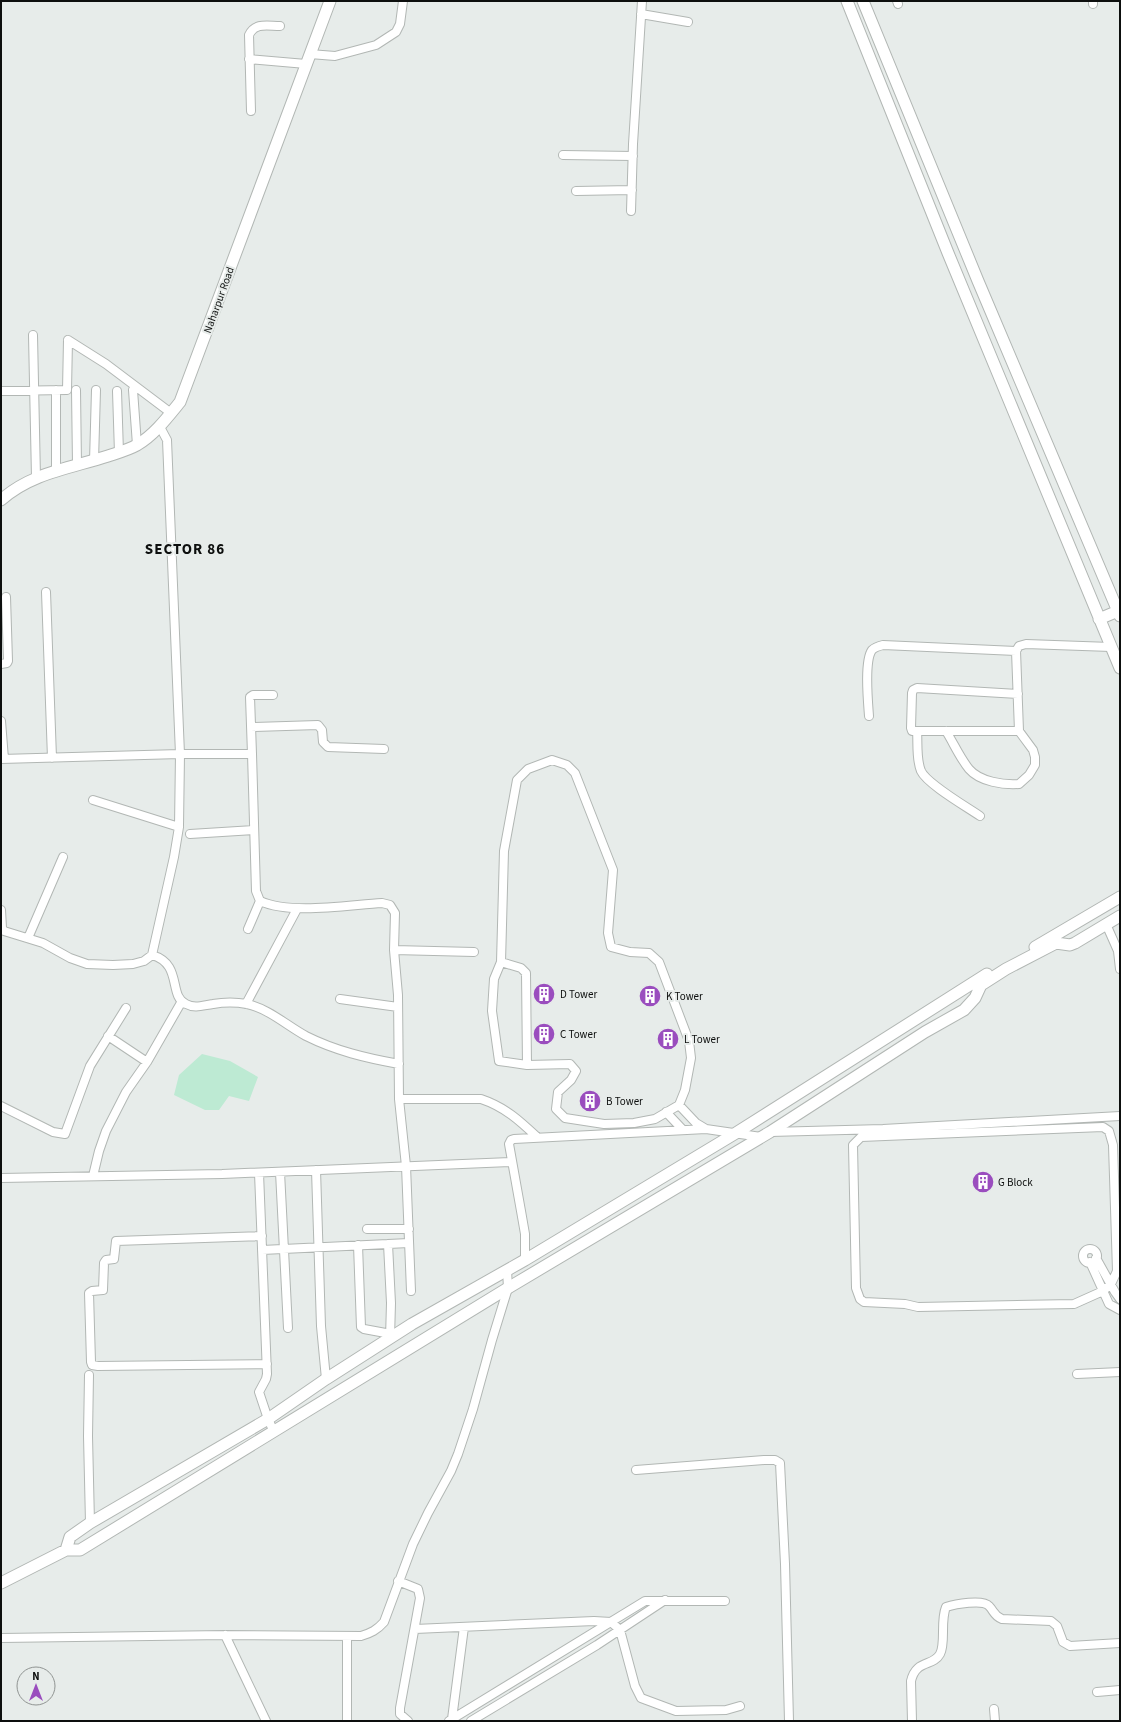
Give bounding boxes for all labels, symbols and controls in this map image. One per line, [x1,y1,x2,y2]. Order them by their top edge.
street label: Naharpur Road [200,265,238,335]
district label: SECTOR 86 [145,539,225,560]
building icon: D Tower [531,981,557,1007]
building icon: K Tower [637,983,663,1009]
place label: D Tower [560,987,597,1002]
place label: K Tower [666,989,703,1004]
building icon: C Tower [531,1021,557,1047]
building icon: L Tower [655,1026,681,1052]
place label: C Tower [560,1027,597,1042]
place label: L Tower [684,1032,720,1047]
building icon: B Tower [577,1088,603,1114]
place label: B Tower [606,1094,643,1109]
building icon: G Block [970,1169,996,1195]
place label: G Block [998,1175,1033,1190]
north arrow [16,1666,56,1706]
text: N [32,1669,40,1684]

